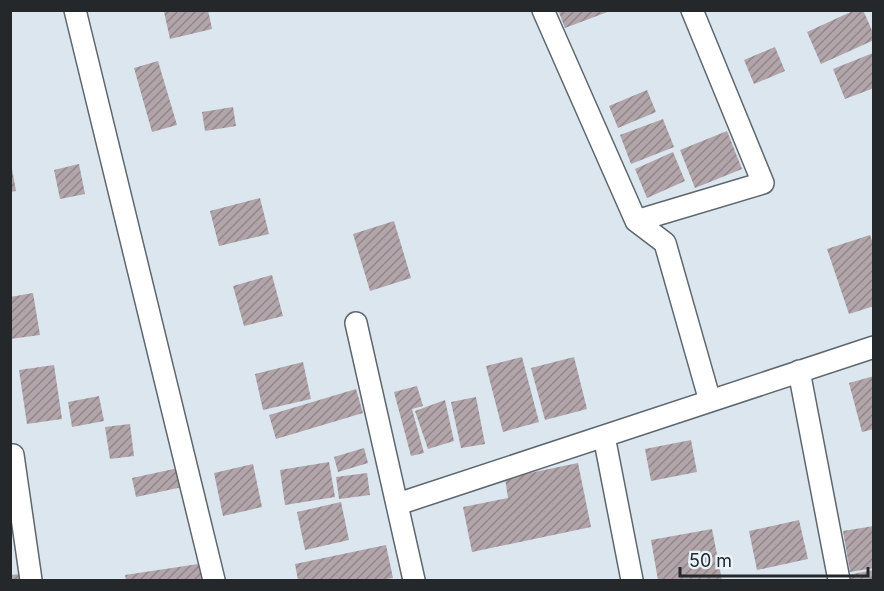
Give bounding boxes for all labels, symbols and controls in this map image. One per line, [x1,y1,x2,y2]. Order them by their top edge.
scale bar [680,540,868,578]
text: 50 m [689,550,732,571]

